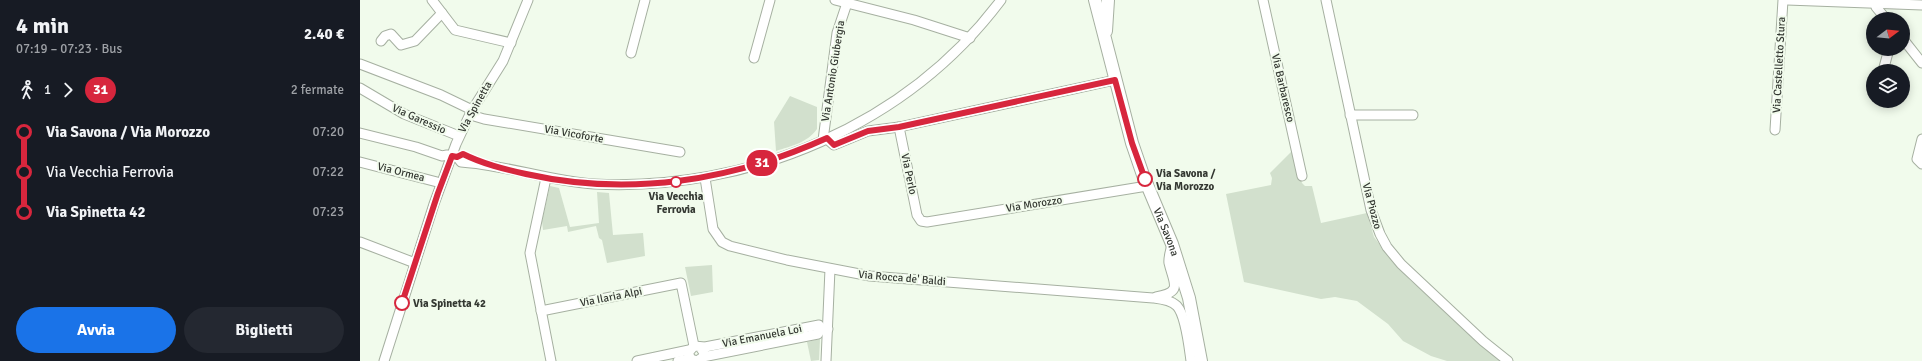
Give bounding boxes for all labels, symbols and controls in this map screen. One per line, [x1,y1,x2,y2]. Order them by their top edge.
text: 4 min [16,12,69,39]
north arrow [1866,12,1910,56]
map controls [1866,12,1910,108]
street label: Via Castelletto Stura [1770,16,1788,114]
street label: Via Antonio Giubergia [819,19,847,123]
text: 2.40 € [304,25,344,43]
text: 07:19 – 07:23 · Bus [16,41,122,57]
street label: Via Barbaresco [1269,52,1297,124]
button: layers [1866,64,1910,108]
icon: walk [16,79,38,101]
icon: forward [57,79,79,101]
street label: Via Spinetta [455,79,495,135]
text: 31 [93,81,108,98]
text: 1 [44,82,51,98]
text: 2 fermate [291,82,344,98]
street label: Via Garessio [390,101,448,137]
street label: Via Vicoforte [543,122,605,146]
text: Via Savona / Via Morozzo [46,123,210,141]
text: 07:20 [312,124,344,140]
line badge: 31 [744,150,780,176]
street label: Via Perlo [898,152,920,196]
text: 31 [754,154,770,171]
street label: Via Ormea [376,160,426,184]
text: Via Vecchia Ferrovia [46,163,174,181]
text: 07:22 [312,164,344,180]
place label: Via Savona / Via Morozzo [1156,167,1216,193]
marker: Via Savona / Via Morozzo [1137,171,1153,187]
marker: Via Vecchia Ferrovia [670,176,682,188]
street label: Via Piozzo [1360,181,1384,231]
place label: Via Vecchia Ferrovia [649,190,704,216]
street label: Via Morozzo [1005,193,1063,215]
text: Via Spinetta 42 [46,203,146,221]
text: 07:23 [312,204,344,220]
street label: Via Savona [1151,206,1182,258]
street label: Via Rocca de' Baldi [858,268,946,288]
street label: Via Ilaria Alpi [579,285,643,309]
marker: Via Spinetta 42 [394,295,410,311]
place label: Via Spinetta 42 [413,297,486,310]
button: Avvia [16,307,176,353]
button: Biglietti [184,307,344,353]
street label: Via Emanuela Loi [721,322,803,350]

